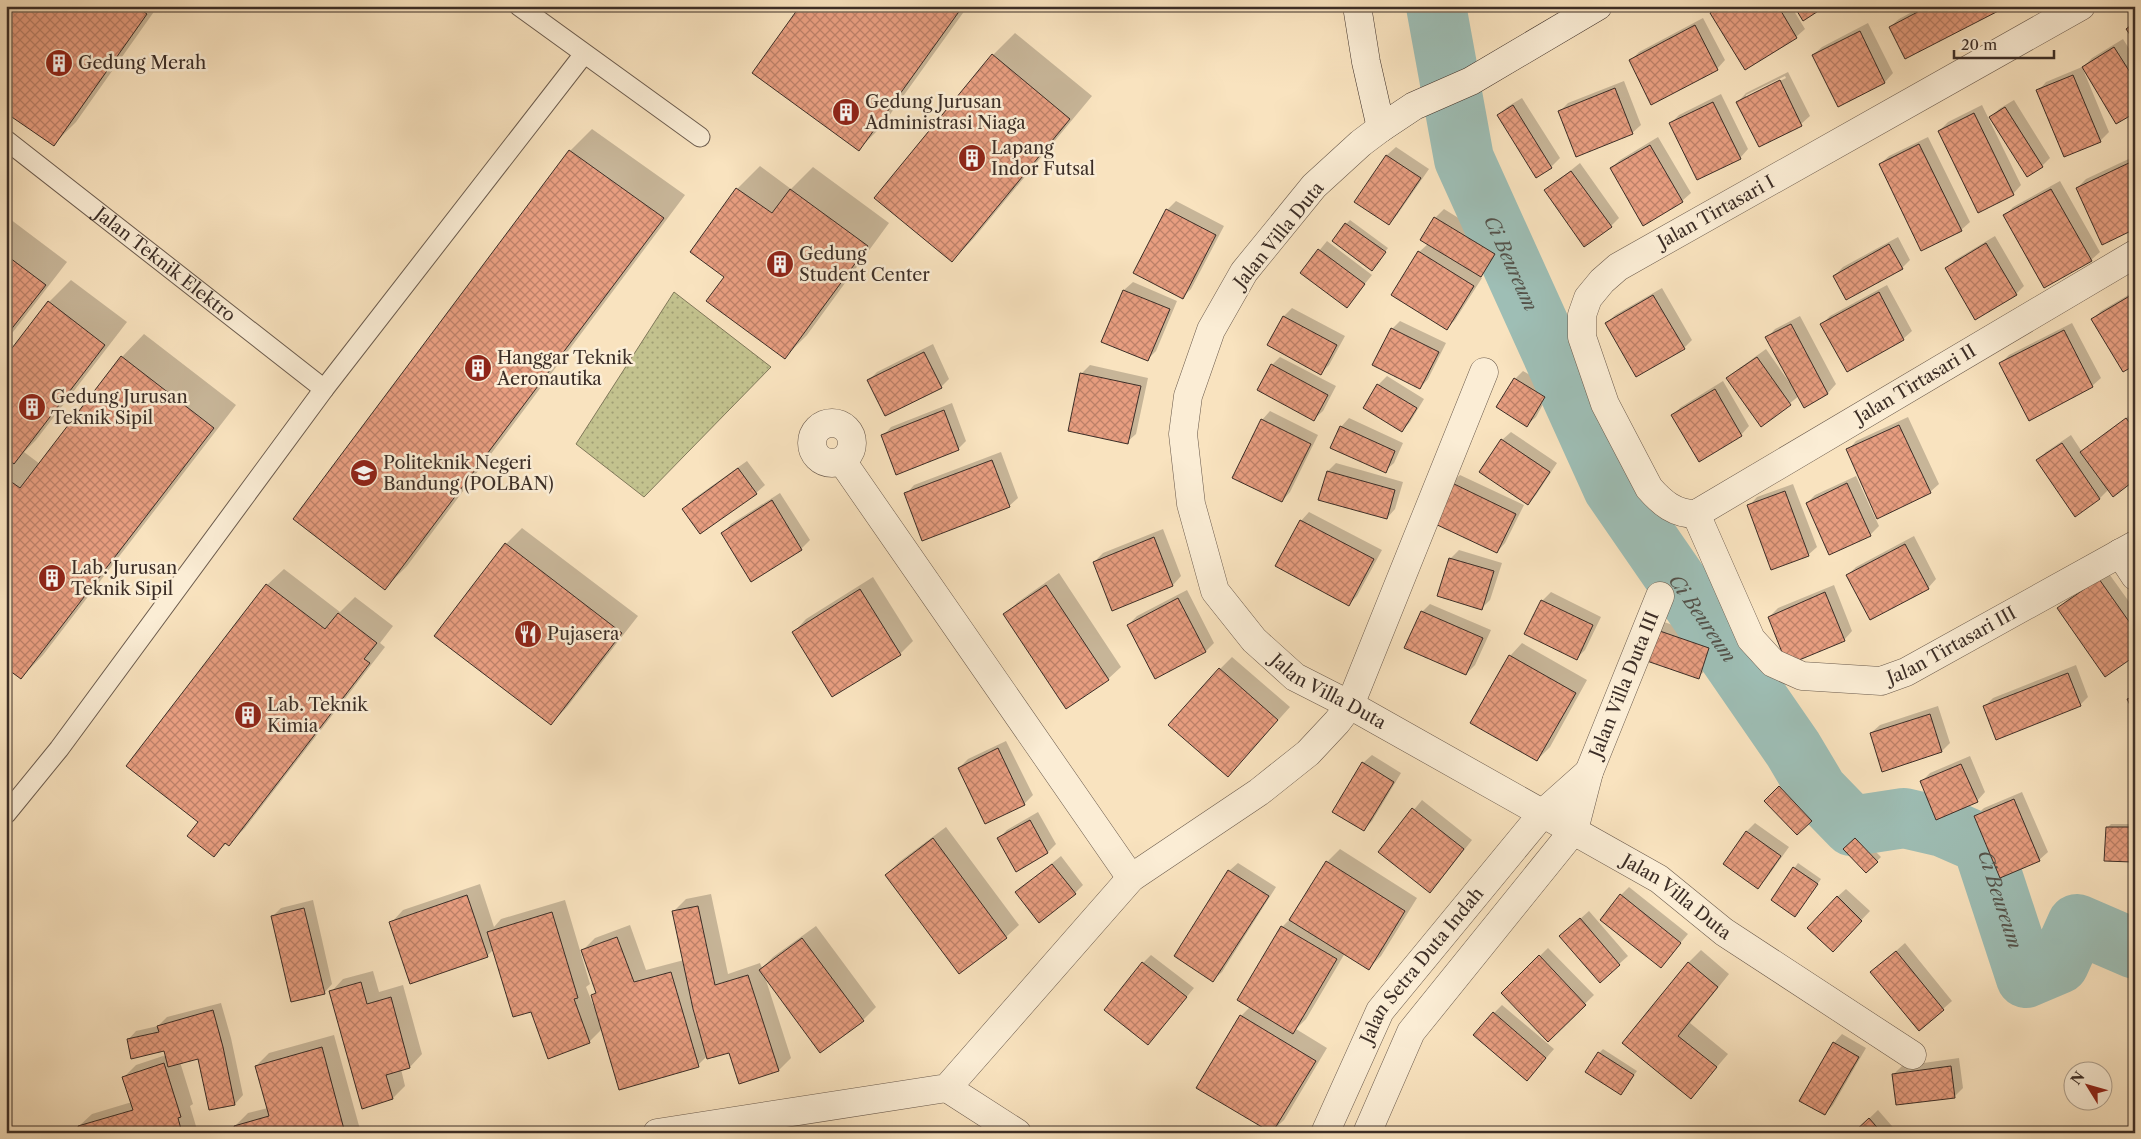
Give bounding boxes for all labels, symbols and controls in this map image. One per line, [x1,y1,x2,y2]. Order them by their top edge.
scale bar [1954,28,2054,60]
text: 20 m [1961,35,1997,54]
building icon: Gedung Merah [44,48,74,78]
place label: Gedung Merah [78,52,206,74]
place label: Gedung Jurusan Administrasi Niaga [864,91,1026,134]
building icon: Gedung Jurusan Administrasi Niaga [831,97,861,127]
place label: Lapang Indor Futsal [991,137,1095,180]
building icon: Lapang Indor Futsal [957,143,987,173]
street label: Jalan Tirtasari I [1651,171,1778,255]
street label: Jalan Villa Duta [1227,177,1329,295]
street label: Jalan Teknik Elektro [88,201,240,327]
water label: Ci Beureum [1480,212,1543,315]
place label: Gedung Student Center [799,243,930,286]
building icon: Gedung Student Center [765,249,795,279]
street label: Jalan Tirtasari II [1848,340,1980,430]
place label: Hanggar Teknik Aeronautika [496,347,634,390]
building icon: Hanggar Teknik Aeronautika [463,353,493,383]
place label: Gedung Jurusan Teknik Sipil [51,386,188,429]
building icon: Gedung Jurusan Teknik Sipil [17,392,47,422]
place label: Politeknik Negeri Bandung (POLBAN) [383,452,554,495]
school or university icon: Politeknik Negeri Bandung (POLBAN) [349,458,379,488]
place label: Lab. Jurusan Teknik Sipil [71,557,177,600]
building icon: Lab. Jurusan Teknik Sipil [37,563,67,593]
water label: Ci Beureum [1664,570,1741,667]
street label: Jalan Tirtasari III [1881,602,2020,690]
street label: Jalan Villa Duta III [1584,608,1664,764]
restaurant icon: Pujasera [513,619,543,649]
place label: Pujasera [547,623,620,645]
street label: Jalan Villa Duta [1264,647,1390,734]
place label: Lab. Teknik Kimia [267,694,369,737]
building icon: Lab. Teknik Kimia [233,700,263,730]
water label: Ci Beureum [1973,847,2027,952]
street label: Jalan Villa Duta [1615,848,1736,945]
street label: Jalan Setra Duta Indah [1355,883,1488,1050]
north arrow [2064,1062,2114,1112]
text: N [2067,1068,2088,1088]

